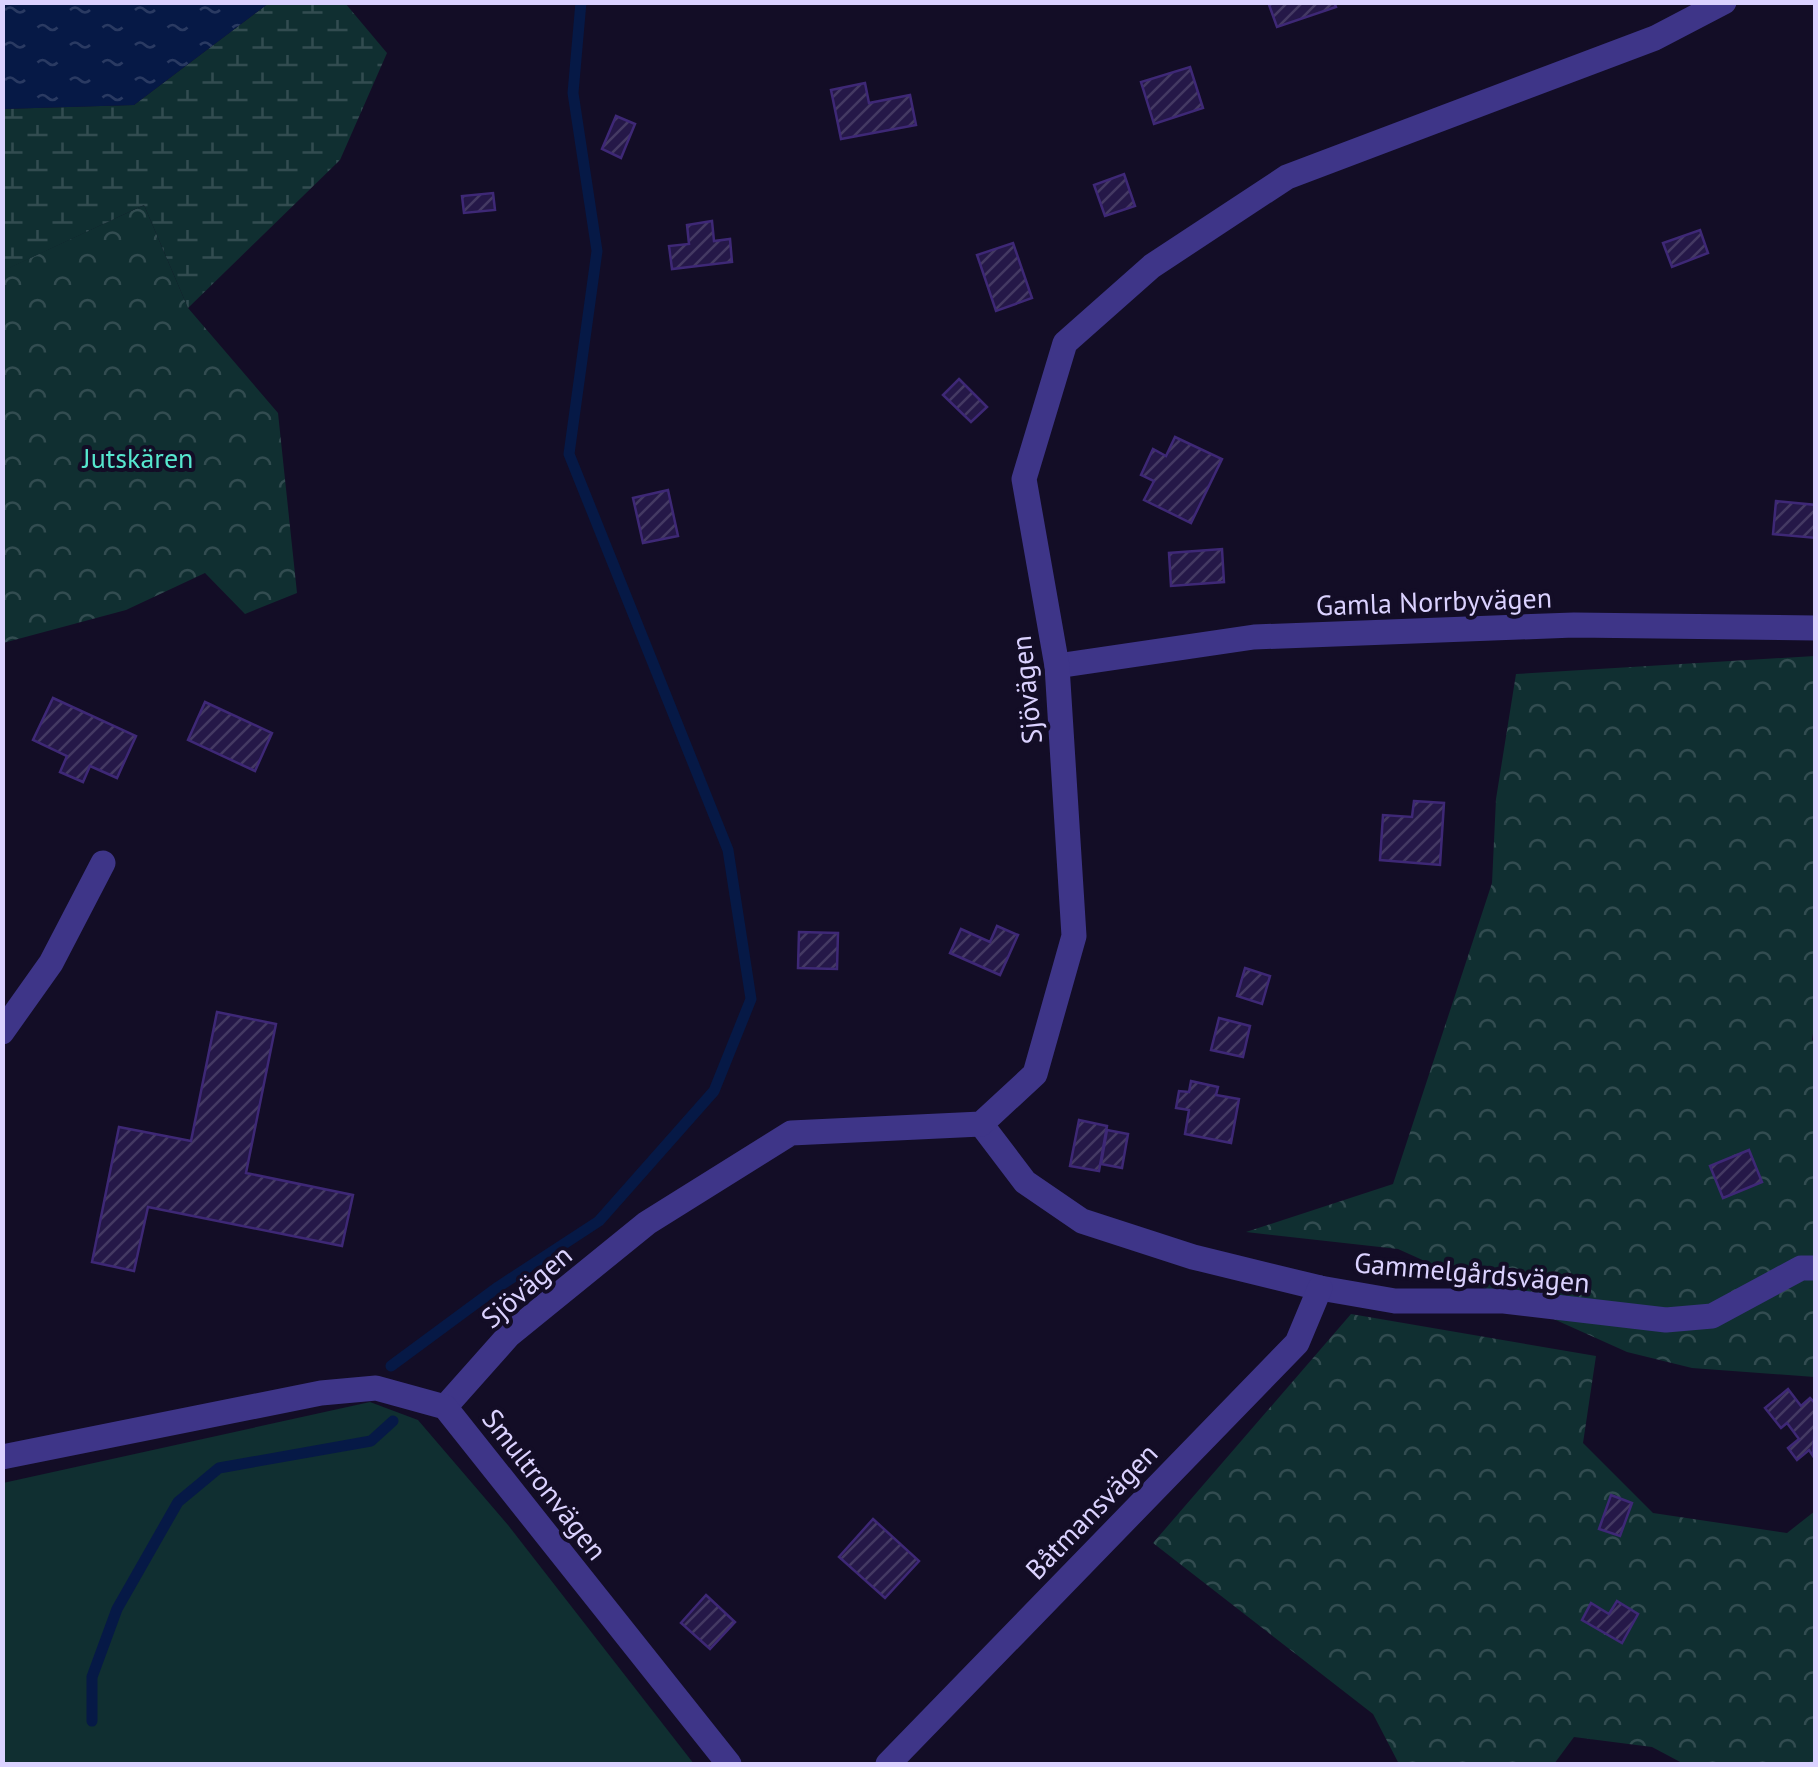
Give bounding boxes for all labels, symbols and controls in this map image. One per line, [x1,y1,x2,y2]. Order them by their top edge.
park label: Jutskären [82,439,193,476]
street label: Gamla Norrbyvägen [1315,578,1553,624]
street label: Sjövägen [1002,634,1050,746]
street label: Sjövägen [473,1236,579,1336]
street label: Gammelgårdsvägen [1353,1243,1591,1301]
street label: Smultronvägen [474,1401,616,1567]
street label: Båtmansvägen [1017,1435,1165,1587]

